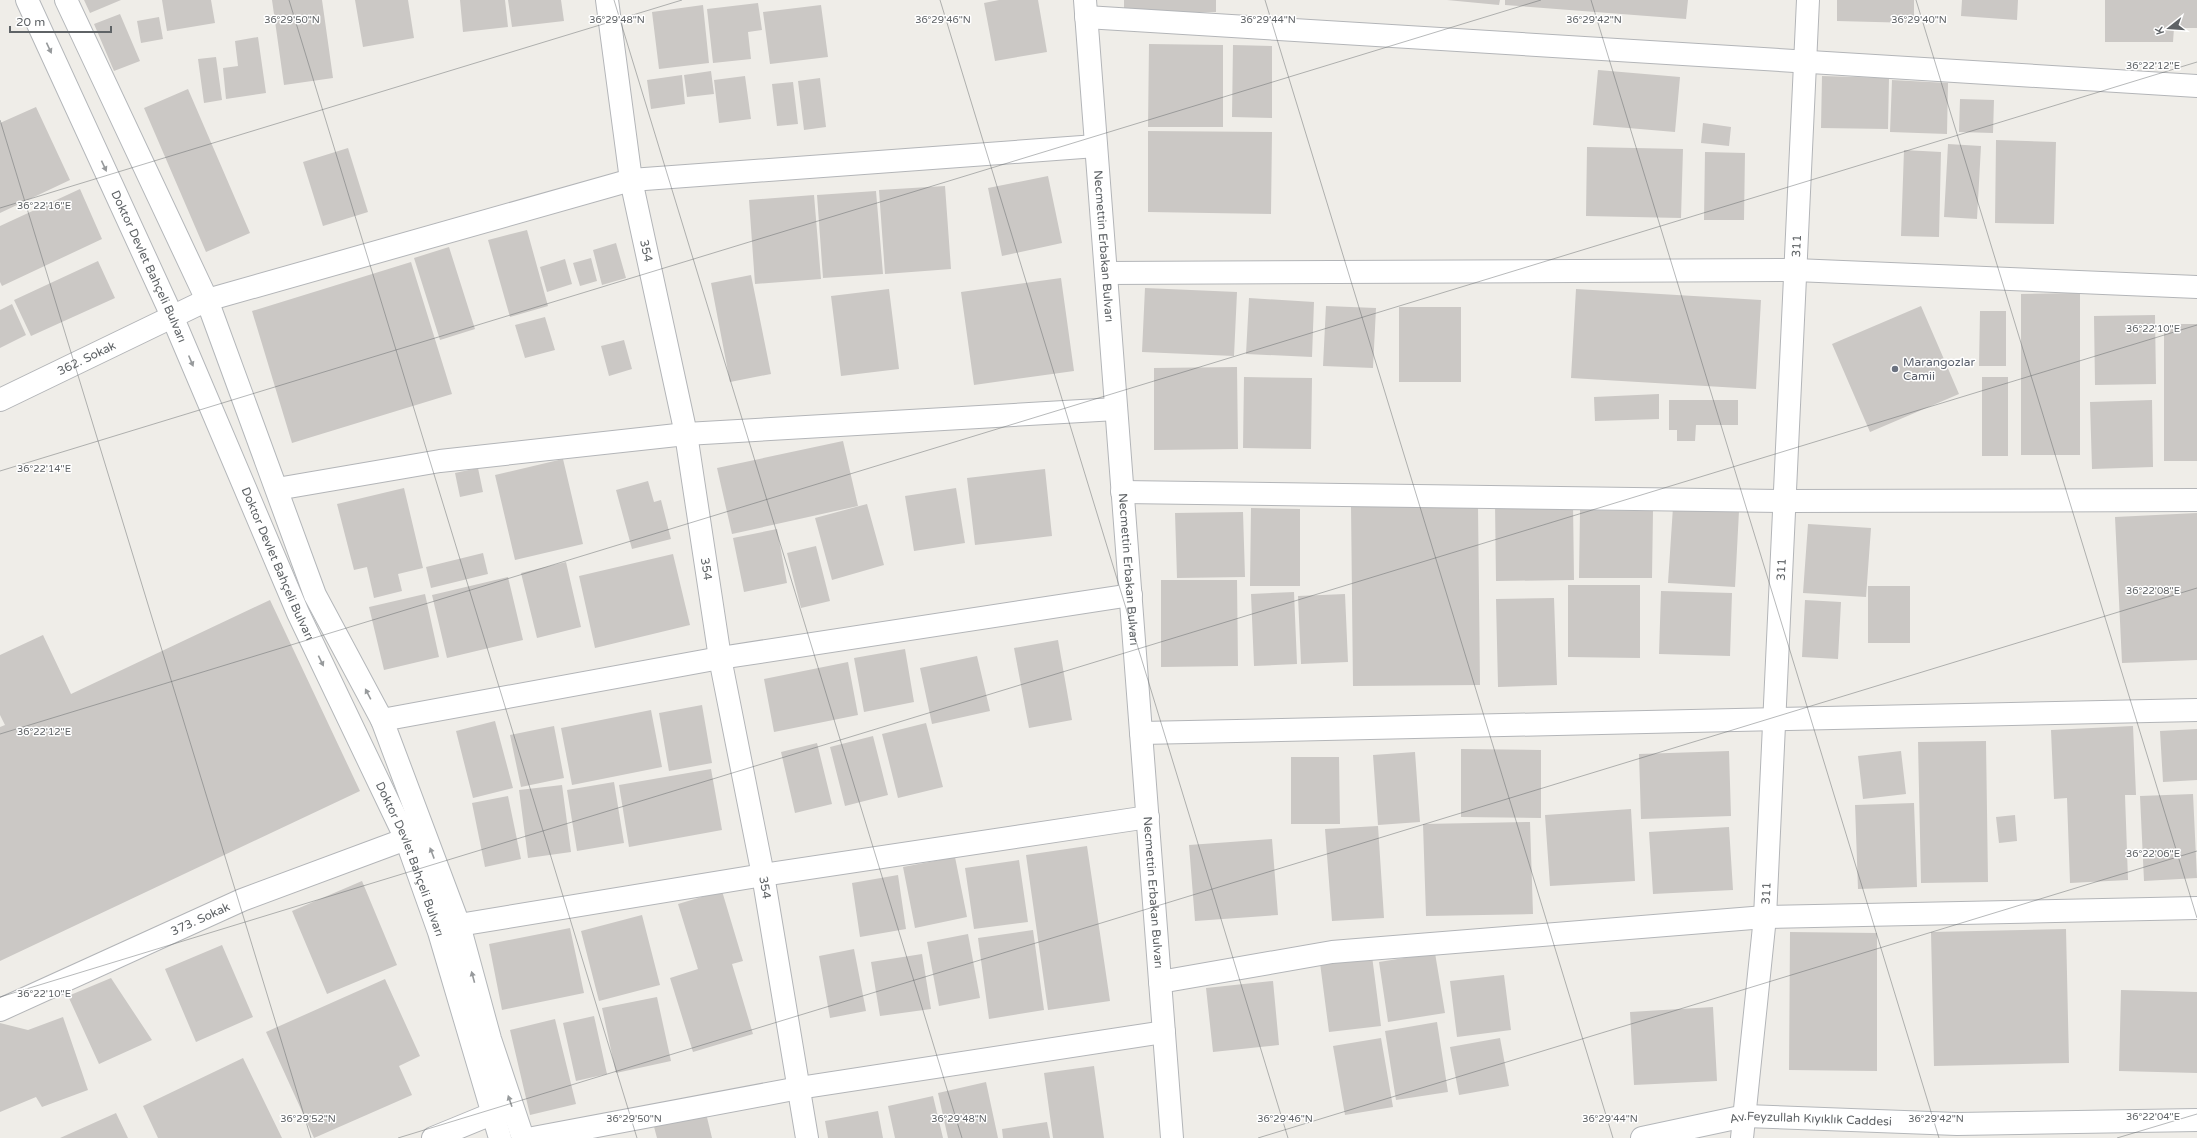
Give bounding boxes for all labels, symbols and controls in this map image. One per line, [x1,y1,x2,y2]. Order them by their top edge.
scale bar [10,8,111,34]
north arrow [2149,8,2189,48]
text: 36°29'50"N [264,14,320,26]
text: 36°29'48"N [589,14,645,26]
text: 36°29'46"N [915,14,971,26]
text: 36°29'44"N [1240,14,1296,26]
text: 36°29'42"N [1566,14,1622,26]
text: 36°29'40"N [1891,14,1947,26]
text: 20 m [16,15,45,29]
text: K [2152,25,2167,36]
one-way arrow [47,43,53,55]
text: 36°22'12"E [2126,60,2180,72]
one-way arrow [101,161,107,172]
street label: Necmettin Erbakan Bulvarı [1091,170,1117,323]
street label: Doktor Devlet Bahçeli Bulvarı [108,188,189,345]
text: 36°22'16"E [17,200,71,212]
street label: 311 [1789,234,1804,258]
street label: 354 [637,238,656,264]
text: 36°22'10"E [2126,323,2180,335]
street label: 362. Sokak [55,338,118,378]
place label: Marangozlar Camii [1903,355,1976,383]
one-way arrow [189,356,195,368]
marker: Marangozlar Camii [1890,364,1900,374]
text: 36°22'14"E [17,463,71,475]
street label: Doktor Devlet Bahçeli Bulvarı [238,485,317,643]
street label: Necmettin Erbakan Bulvarı [1116,493,1141,646]
street label: 354 [698,557,715,582]
street label: 311 [1774,558,1789,581]
text: 36°22'08"E [2126,585,2180,597]
one-way arrow [318,655,324,666]
one-way arrow [364,688,371,700]
text: 36°22'12"E [17,726,71,738]
street label: Doktor Devlet Bahçeli Bulvarı [373,780,447,938]
street label: Necmettin Erbakan Bulvarı [1140,816,1166,969]
one-way arrow [428,847,434,859]
text: 36°22'06"E [2126,848,2180,860]
street label: 354 [756,875,774,900]
street label: 311 [1759,882,1774,905]
street label: 373. Sokak [169,899,232,938]
one-way arrow [469,970,475,983]
text: 36°22'10"E [17,988,71,1000]
one-way arrow [507,1095,513,1107]
street label: Av.Feyzullah Kıyıklık Caddesi [1728,1109,1892,1129]
text: 36°22'04"E [2126,1111,2180,1123]
text: 36°29'52"N [280,1113,336,1125]
text: 36°29'50"N [606,1113,662,1125]
text: 36°29'48"N [931,1113,987,1125]
text: 36°29'46"N [1257,1113,1313,1125]
text: 36°29'44"N [1582,1113,1638,1125]
text: 36°29'42"N [1908,1113,1964,1125]

